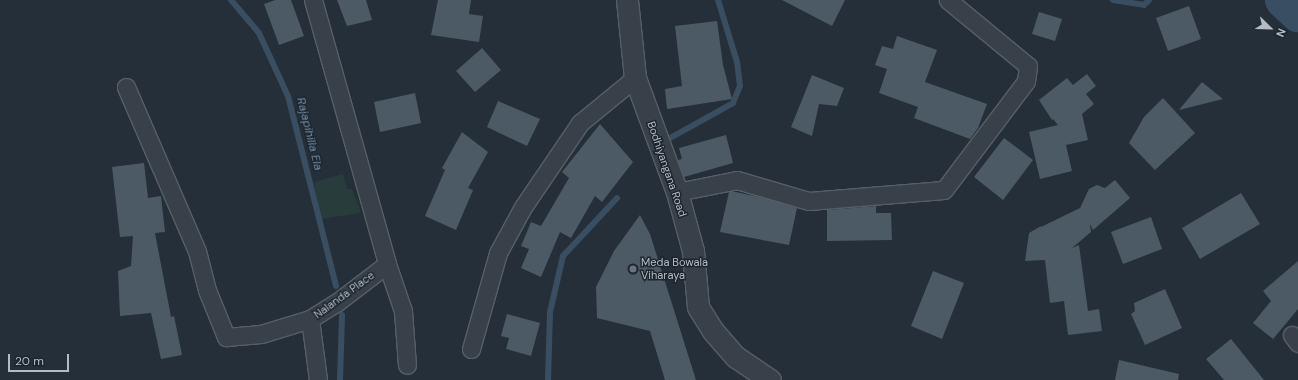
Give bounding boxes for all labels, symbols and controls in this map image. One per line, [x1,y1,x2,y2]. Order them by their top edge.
north arrow [1250,8,1290,48]
text: N [1273,26,1289,39]
water label: Rajapihilla Ela [293,96,325,172]
street label: Bodhiyangana Road [644,120,690,218]
place label: Meda Bowala Viharaya [641,256,708,282]
marker: Meda Bowala Viharaya [628,264,638,274]
street label: Nalanda Place [311,269,377,321]
scale bar [10,346,71,372]
text: 20 m [15,353,44,369]

